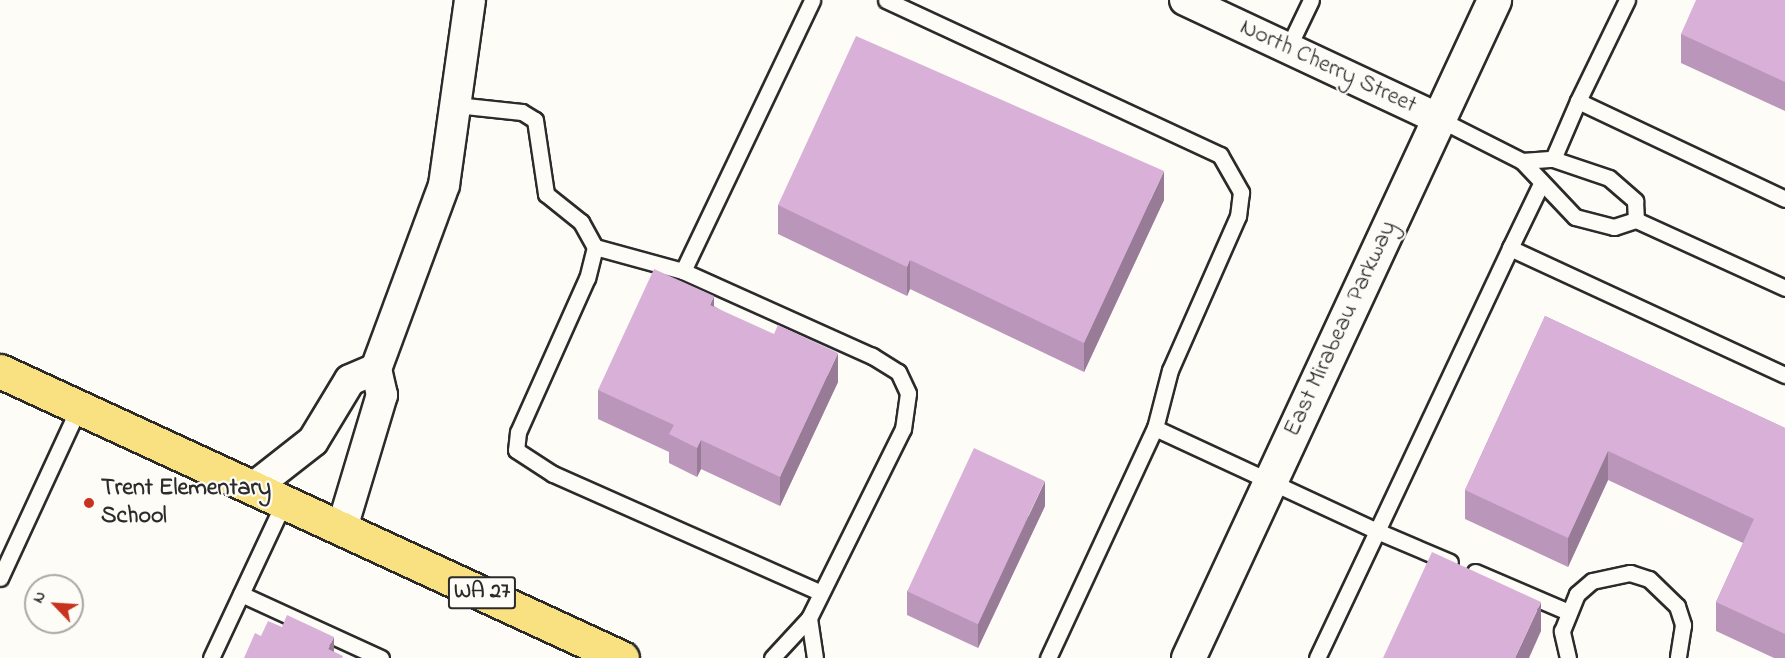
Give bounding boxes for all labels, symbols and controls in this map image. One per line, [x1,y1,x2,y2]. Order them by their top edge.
street label: North Cherry Street [1235,13,1421,121]
street label: East Mirabeau Parkway [1278,217,1404,441]
place label: Trent Elementary School [101,475,271,531]
marker: Trent Elementary School [82,496,96,510]
north arrow [24,574,84,634]
road number: WA 27 [448,574,516,612]
text: N [26,587,53,607]

